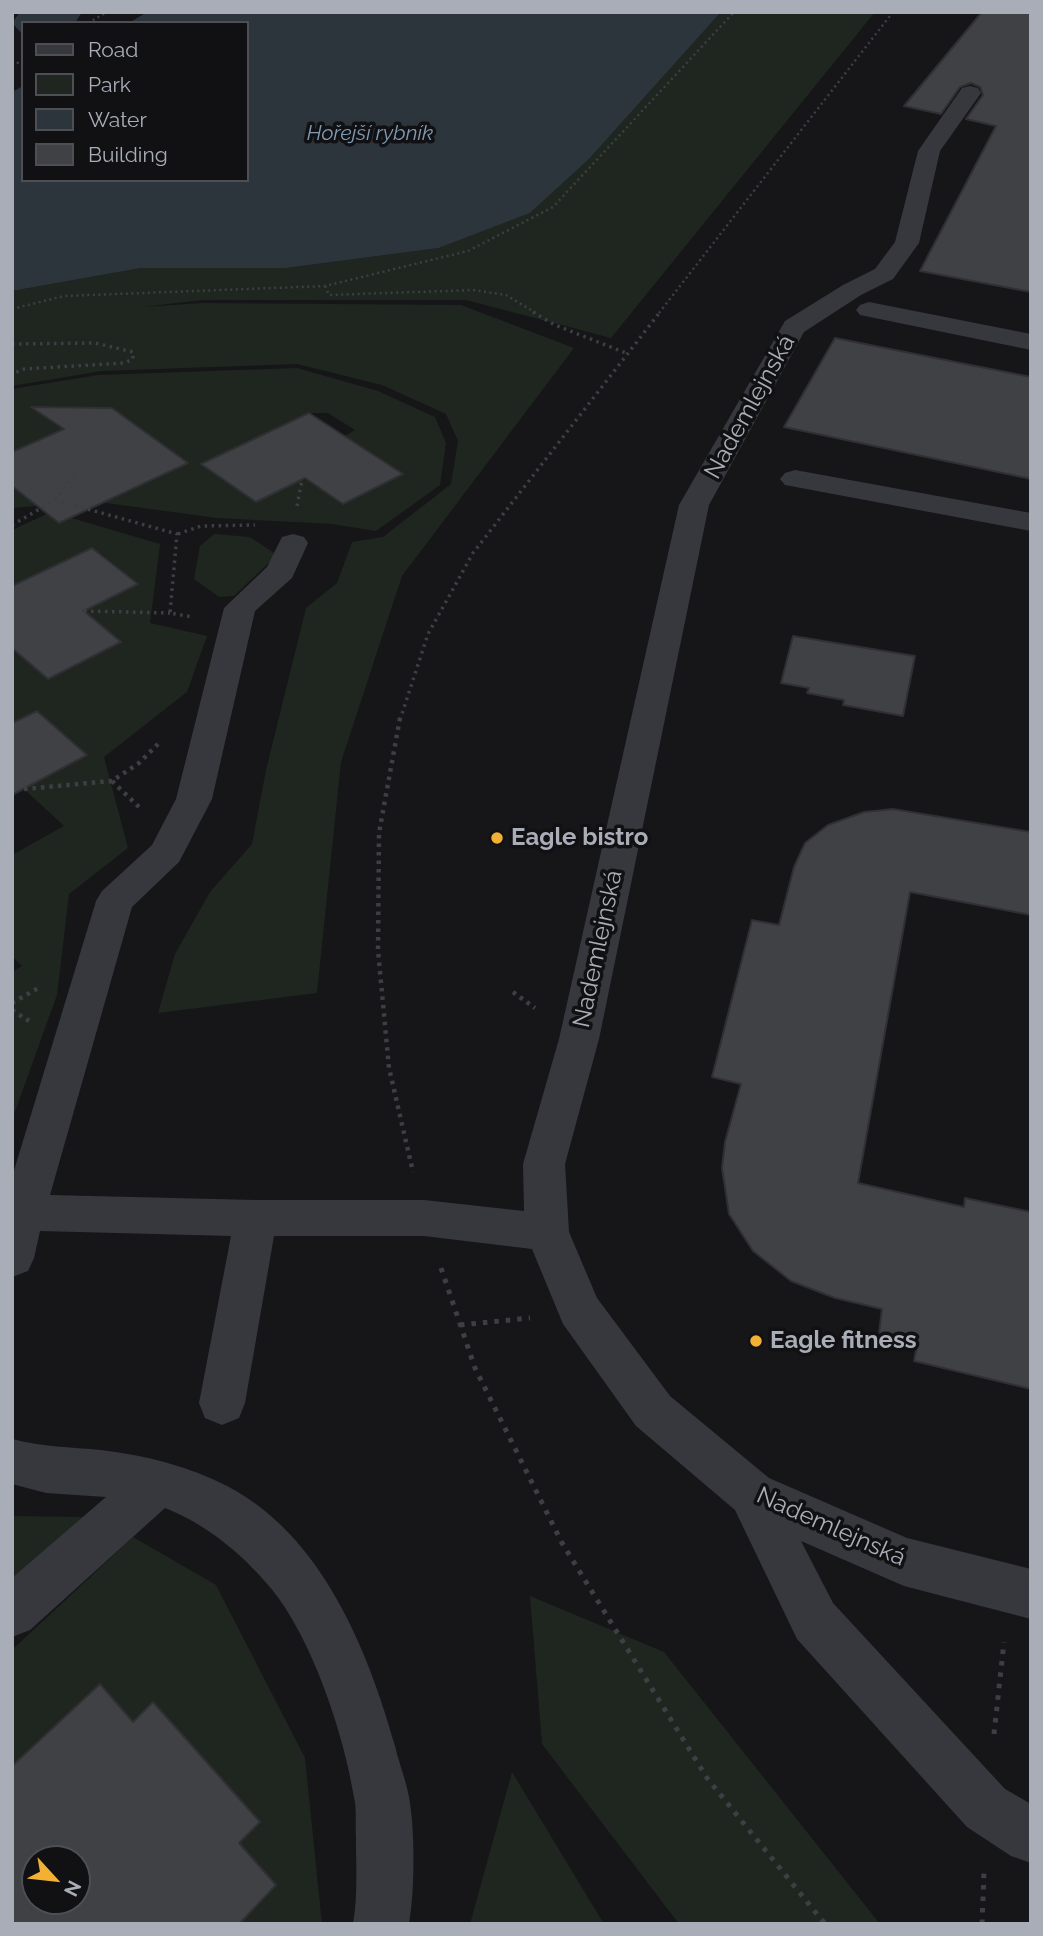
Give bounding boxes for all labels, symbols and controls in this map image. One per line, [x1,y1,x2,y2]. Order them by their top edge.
legend [21,21,248,182]
text: Road [88,37,138,62]
text: Park [88,72,131,97]
text: Water [88,107,147,132]
water label: Hořejší rybník [307,121,433,147]
text: Building [88,142,168,167]
street label: Nademlejnská [699,330,801,484]
place label: Eagle bistro [511,824,648,852]
marker: Eagle bistro [489,830,505,846]
street label: Nademlejnská [567,868,629,1030]
place label: Eagle fitness [770,1327,917,1355]
marker: Eagle fitness [748,1333,764,1349]
street label: Nademlejnská [752,1481,910,1573]
north arrow [21,1845,91,1915]
text: N [60,1877,86,1900]

